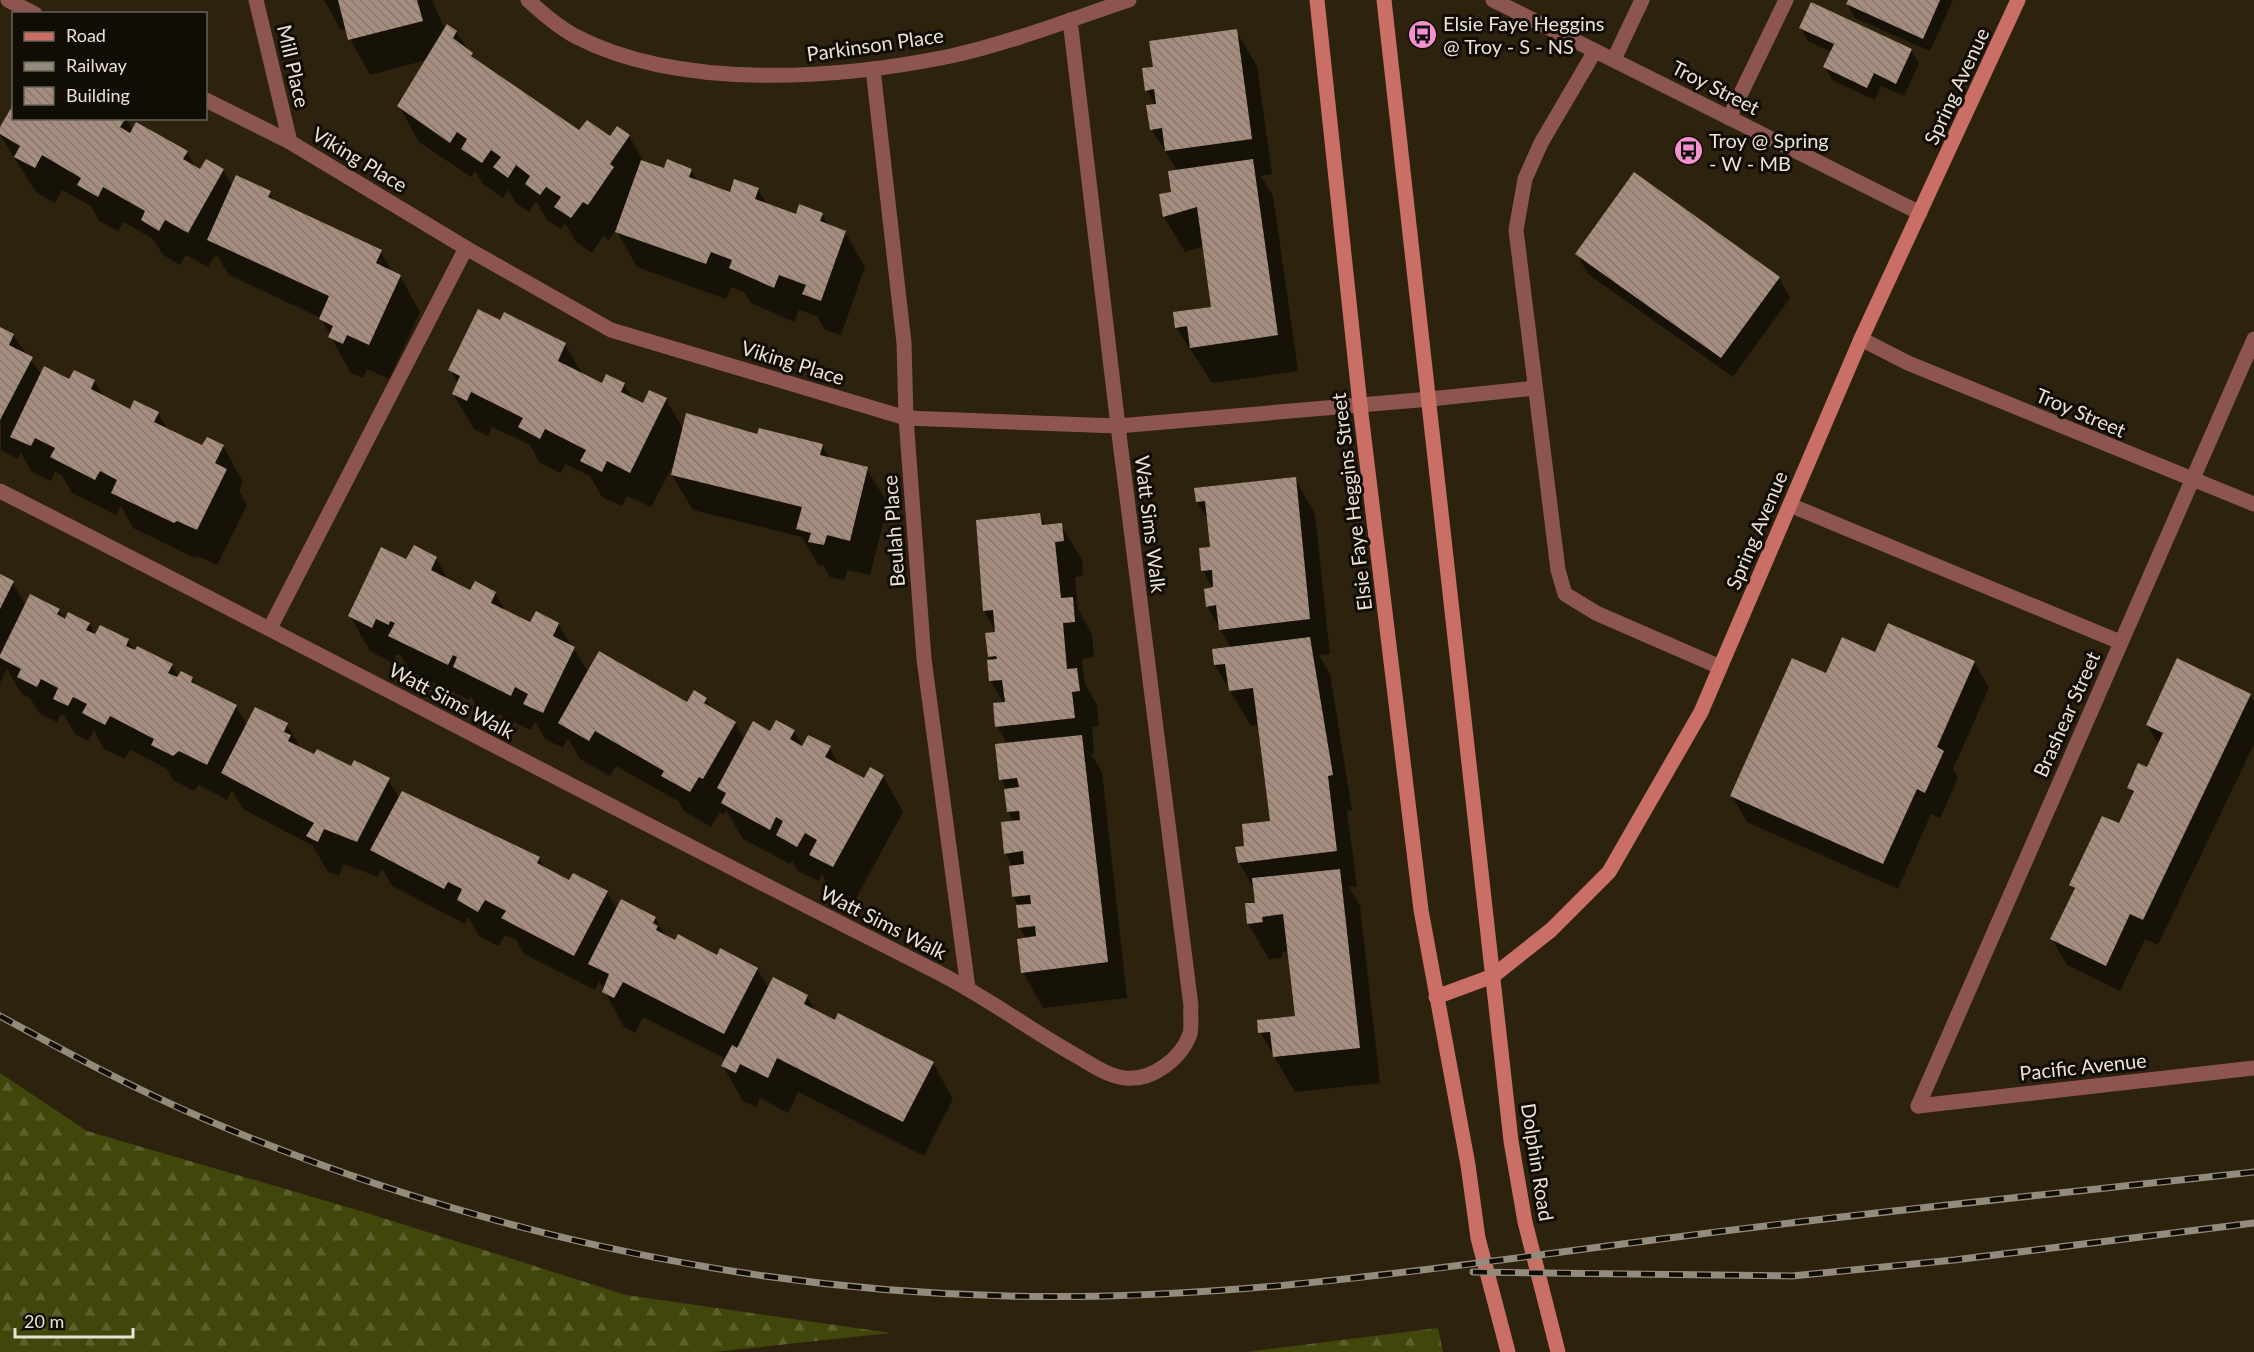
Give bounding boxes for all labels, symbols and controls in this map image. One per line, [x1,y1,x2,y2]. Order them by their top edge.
place label: Elsie Faye Heggins @ Troy - S - NS [1443,11,1605,58]
legend [12,12,207,120]
bus stop icon: Elsie Faye Heggins @ Troy - S - NS [1406,18,1438,50]
street label: Mill Place [273,22,315,110]
street label: Parkinson Place [805,23,945,65]
text: Road [66,24,106,46]
street label: Spring Avenue [1918,24,1994,148]
text: Railway [66,54,127,76]
street label: Troy Street [1668,55,1764,119]
text: Building [66,84,130,106]
street label: Viking Place [308,121,412,197]
place label: Troy @ Spring - W - MB [1709,128,1829,175]
bus stop icon: Troy @ Spring - W - MB [1672,135,1704,167]
street label: Viking Place [739,335,847,389]
street label: Troy Street [2033,382,2129,442]
street label: Elsie Faye Heggins Street [1326,392,1376,612]
street label: Watt Sims Walk [1131,454,1171,595]
street label: Spring Avenue [1720,467,1792,593]
street label: Beulah Place [877,474,909,588]
street label: Brashear Street [2028,648,2104,780]
street label: Watt Sims Walk [385,657,519,743]
street label: Watt Sims Walk [817,880,952,964]
street label: Pacific Avenue [2018,1047,2148,1085]
street label: Dolphin Road [1517,1101,1559,1223]
scale bar [15,1301,134,1339]
text: 20 m [24,1310,64,1332]

